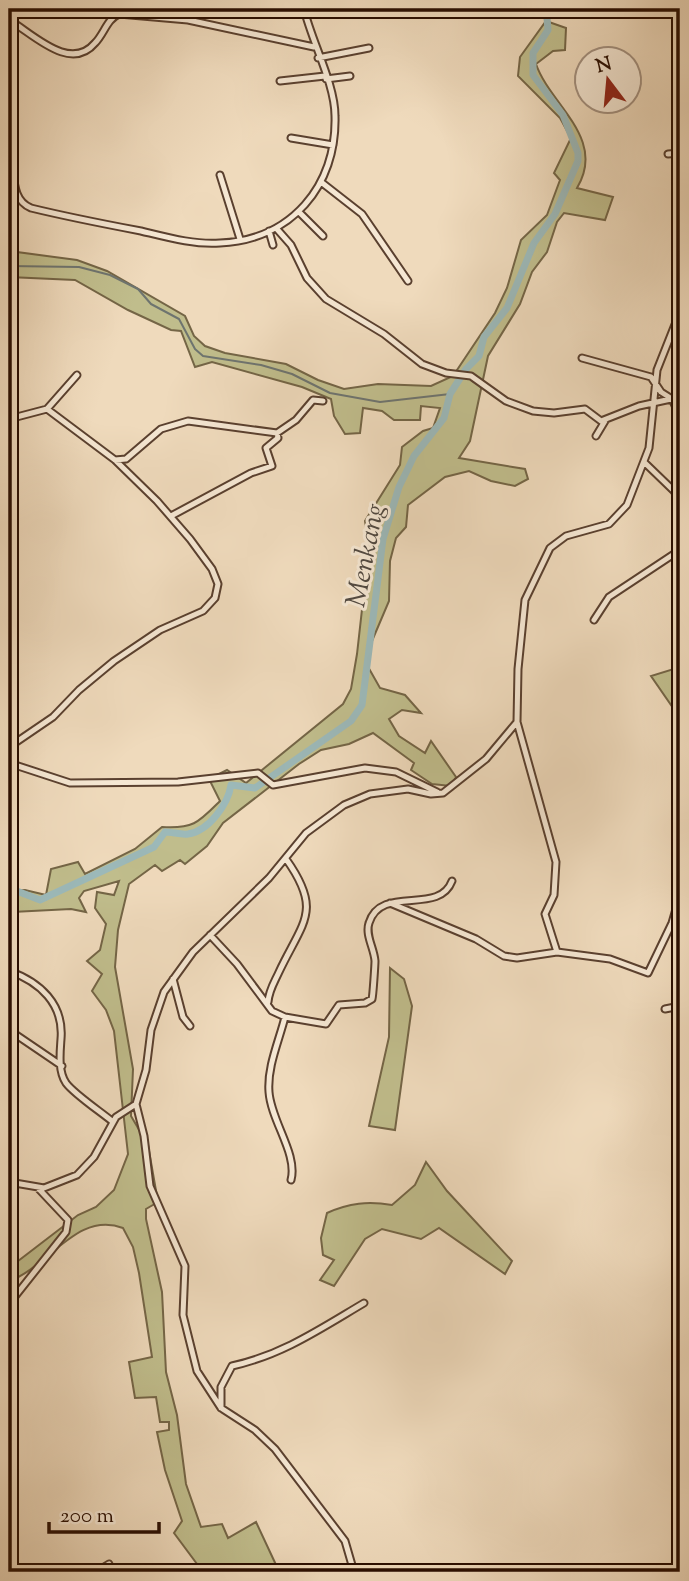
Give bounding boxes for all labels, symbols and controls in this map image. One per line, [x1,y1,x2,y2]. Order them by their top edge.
north arrow [574,46,644,116]
text: N [593,51,615,81]
water label: Menkang [337,500,397,611]
scale bar [49,1490,159,1534]
text: 200 m [60,1502,114,1532]

